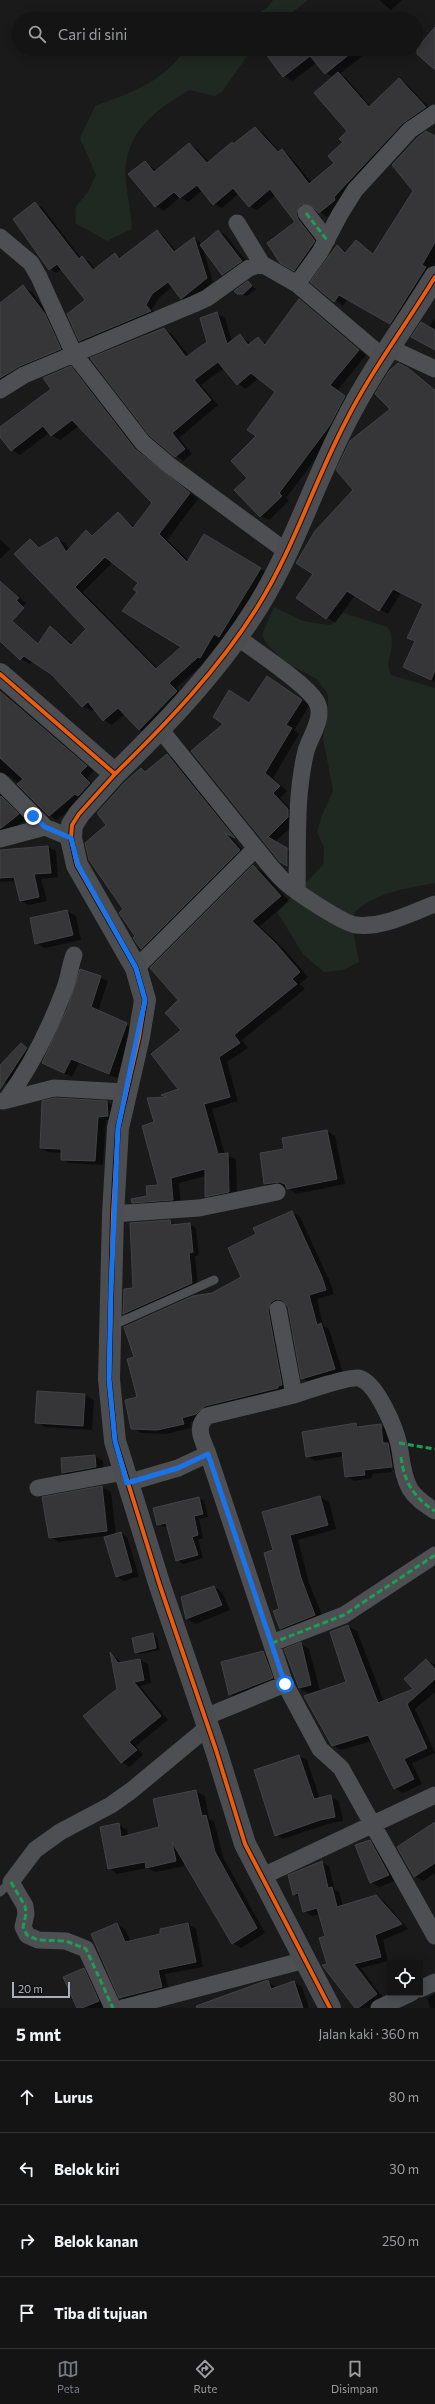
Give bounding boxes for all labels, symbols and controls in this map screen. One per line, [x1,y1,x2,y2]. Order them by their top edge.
search box [12,12,423,56]
icon: search [26,23,48,45]
text: Cari di sini [58,25,127,43]
route end [24,807,42,825]
route start [276,1675,294,1693]
map controls [387,1960,423,1996]
button: locate [387,1960,423,1996]
scale bar [12,1980,70,1999]
text: 20 m [18,1982,43,1995]
text: 5 mnt [16,2024,61,2045]
text: Jalan kaki · 360 m [318,2026,419,2042]
icon: ahead [16,2086,38,2108]
text: Lurus [54,2088,93,2106]
text: 80 m [389,2089,419,2105]
icon: left [16,2158,38,2180]
text: Belok kiri [54,2160,120,2178]
text: 30 m [389,2161,419,2177]
icon: right [16,2230,38,2252]
text: Belok kanan [54,2232,138,2250]
text: 250 m [382,2233,419,2249]
icon: arrive [16,2302,38,2324]
text: Tiba di tujuan [54,2304,148,2322]
tab: Peta [57,2358,80,2395]
tab: Rute [194,2358,217,2395]
tab: Disimpan [331,2358,378,2395]

